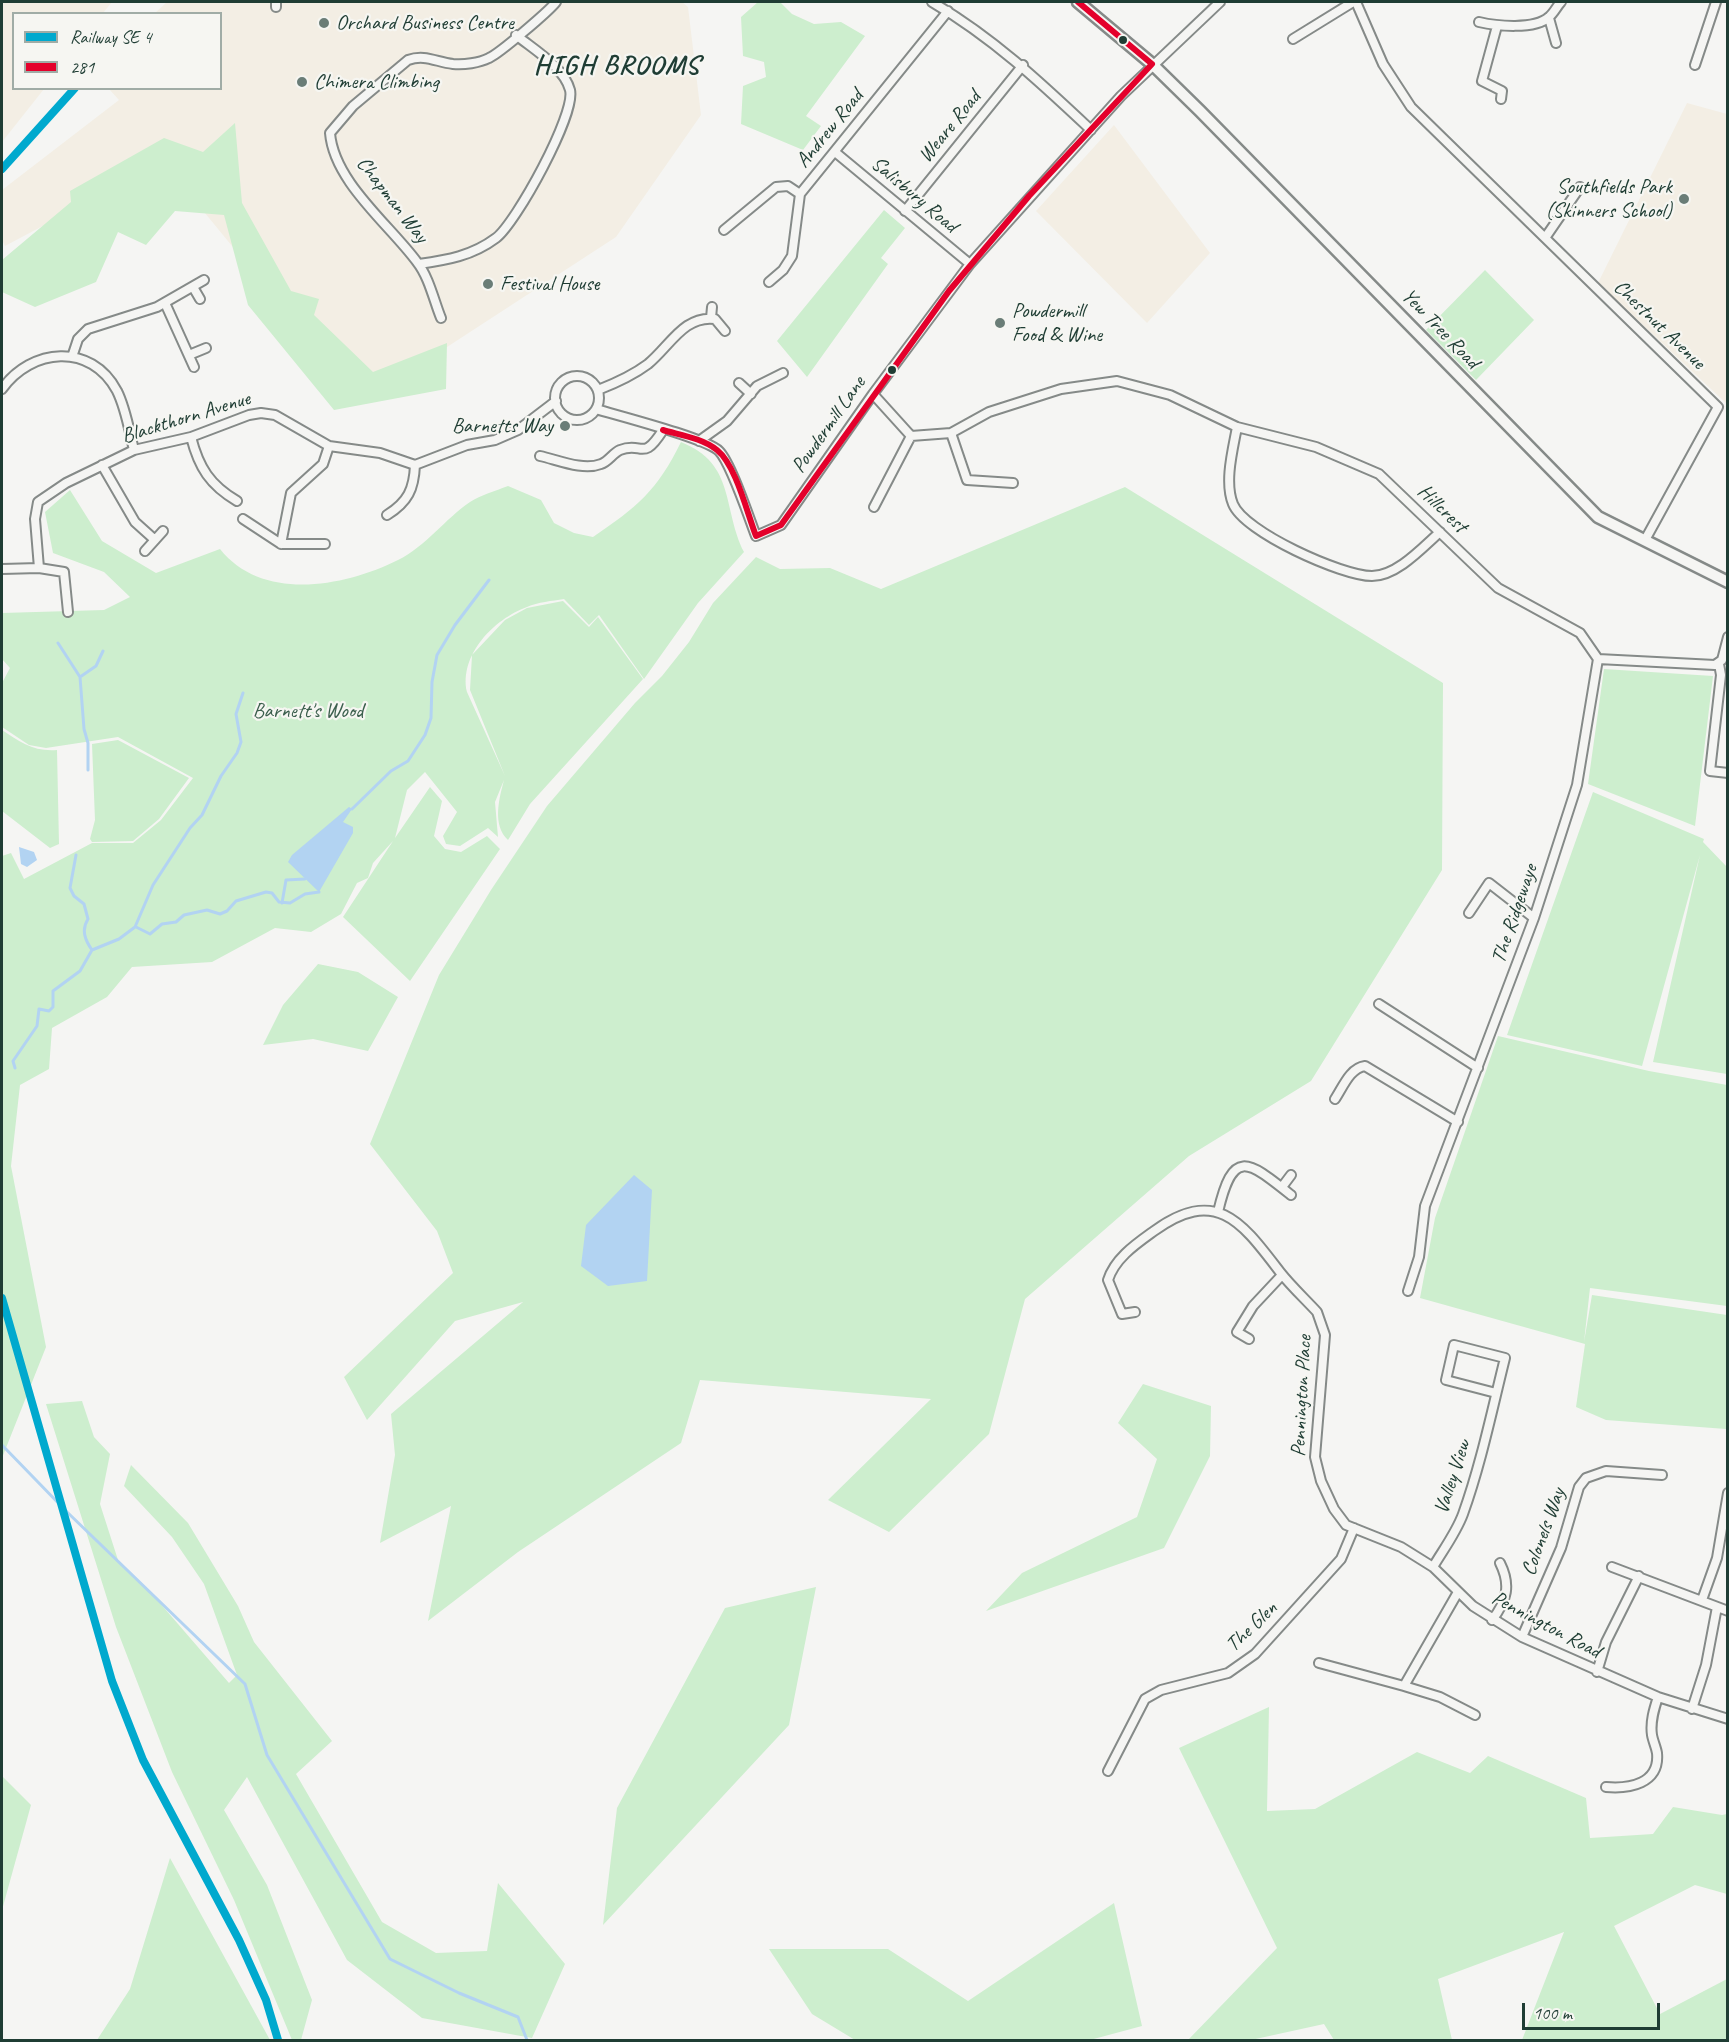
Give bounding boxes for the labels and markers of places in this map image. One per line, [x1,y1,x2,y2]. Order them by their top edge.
place label: Orchard Business Centre [336,10,514,36]
marker: Orchard Business Centre [317,16,331,30]
unlabelled marker [1117,34,1129,46]
place label: Chimera Climbing [314,69,439,95]
marker: Chimera Climbing [295,75,309,89]
place label: Southfields Park (Skinners School) [1545,174,1672,224]
marker: Southfields Park (Skinners School) [1677,192,1691,206]
place label: Festival House [500,271,599,297]
marker: Festival House [481,277,495,291]
place label: Powdermill Food & Wine [1012,298,1102,348]
marker: Powdermill Food & Wine [993,316,1007,330]
unlabelled marker [886,364,898,376]
place label: Barnetts Way [452,413,553,439]
marker: Barnetts Way [558,419,572,433]

